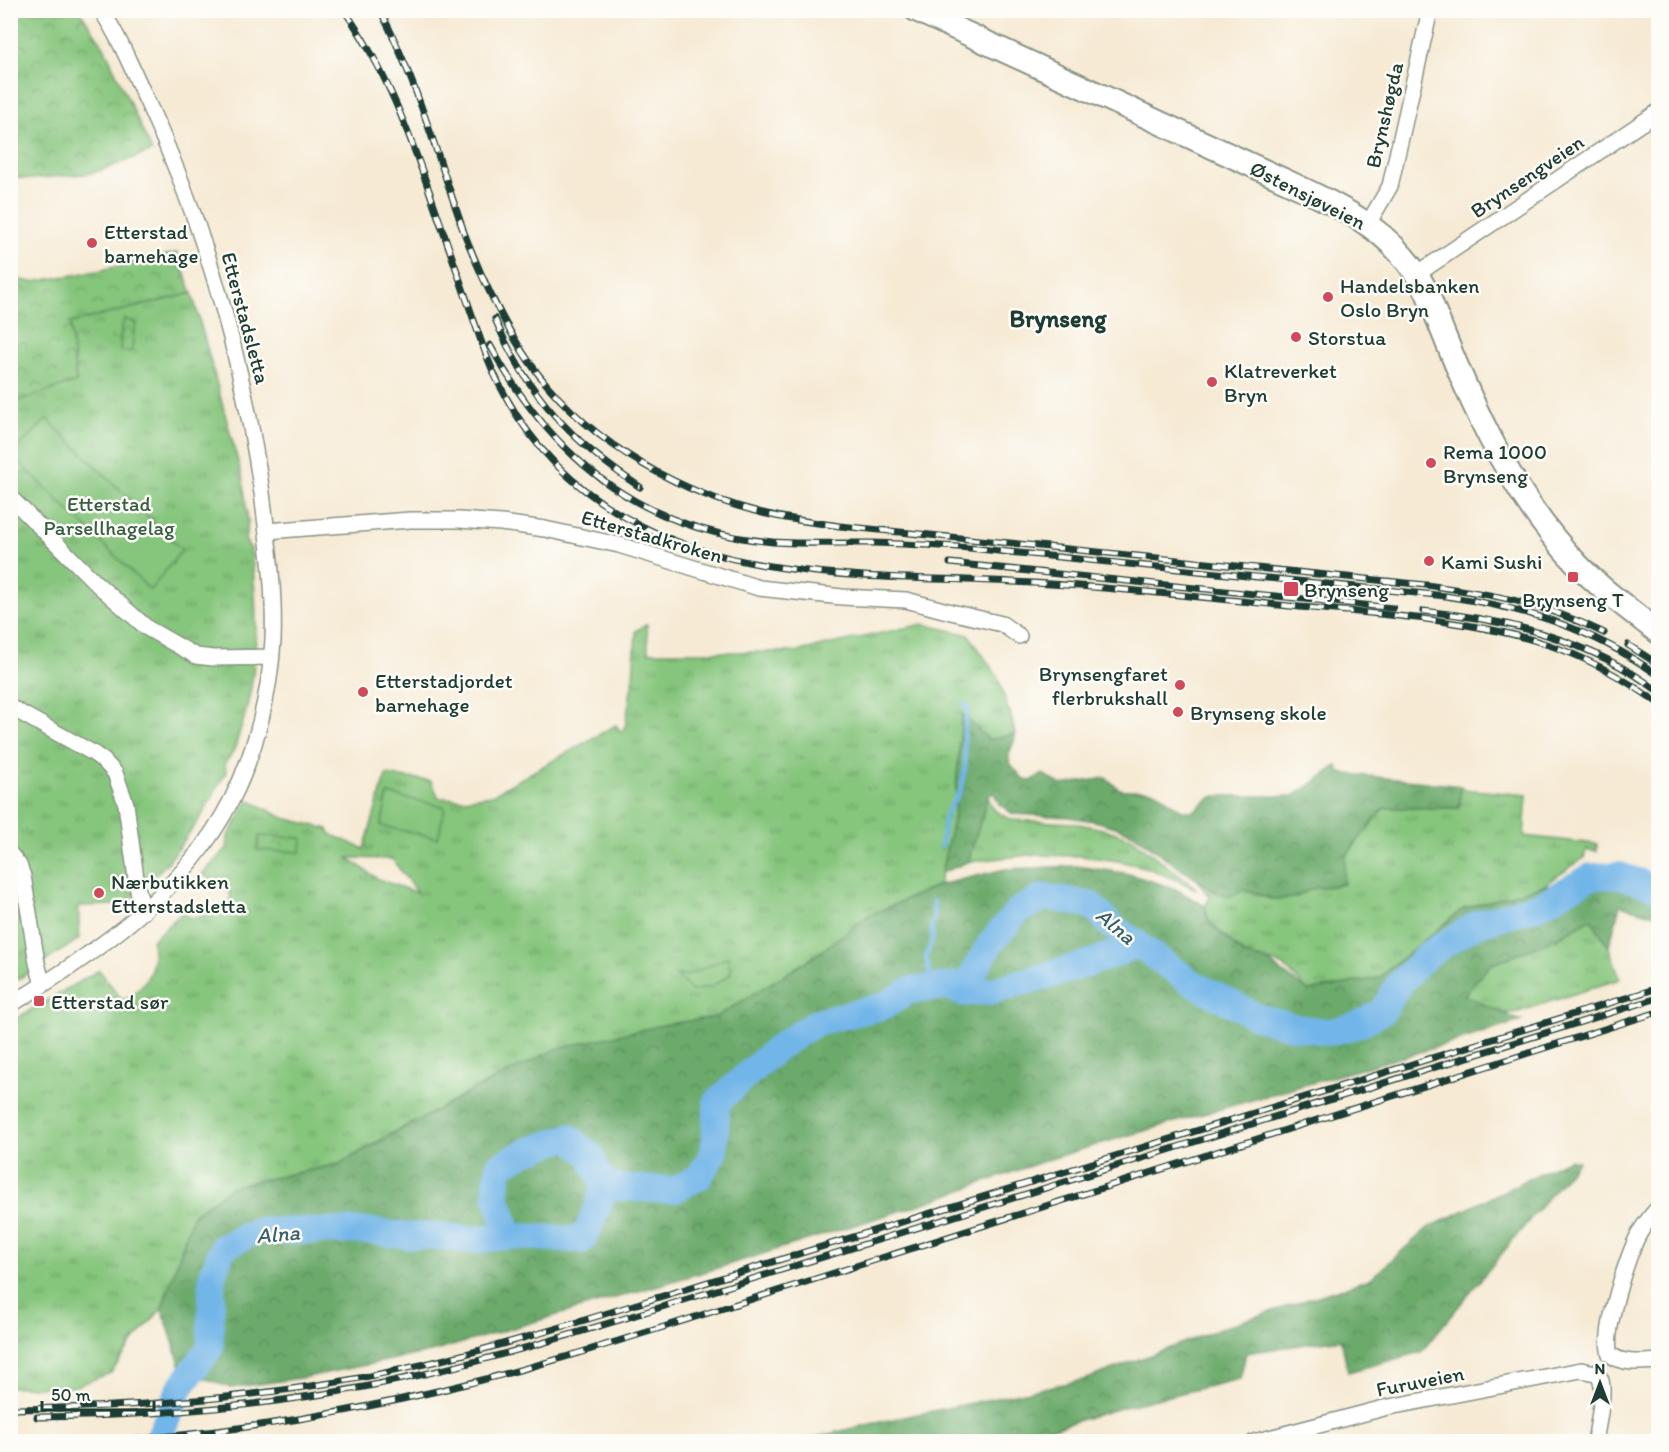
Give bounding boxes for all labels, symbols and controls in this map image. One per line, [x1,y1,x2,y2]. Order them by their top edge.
street label: Brynshøgda [1360,60,1408,170]
street label: Brynsengveien [1466,129,1588,223]
street label: Østensjøveien [1246,155,1370,235]
place label: Etterstad barnehage [104,219,199,268]
marker: Etterstad barnehage [85,236,99,250]
street label: Etterstadsletta [216,249,276,387]
place label: Handelsbanken Oslo Bryn [1340,273,1479,322]
marker: Handelsbanken Oslo Bryn [1321,290,1335,304]
district label: Brynseng [1009,304,1107,334]
place label: Storstua [1308,325,1386,350]
marker: Storstua [1289,330,1303,344]
place label: Klatreverket Bryn [1224,358,1337,407]
marker: Klatreverket Bryn [1205,375,1219,389]
place label: Rema 1000 Brynseng [1443,439,1547,488]
marker: Rema 1000 Brynseng [1424,456,1438,470]
park label: Etterstad Parsellhagelag [43,491,175,540]
street label: Etterstadkroken [579,504,725,568]
place label: Kami Sushi [1441,549,1543,574]
marker: Kami Sushi [1422,554,1436,568]
marker: Brynseng T [1566,570,1580,584]
place label: Brynseng [1304,577,1389,602]
marker: Brynseng [1282,580,1300,598]
place label: Brynseng T [1522,587,1624,612]
place label: Brynsengfaret flerbrukshall [1039,661,1168,710]
place label: Etterstadjordet barnehage [375,668,513,717]
marker: Brynsengfaret flerbrukshall [1173,678,1187,692]
marker: Etterstadjordet barnehage [356,685,370,699]
place label: Brynseng skole [1190,700,1327,725]
marker: Brynseng skole [1171,705,1185,719]
place label: Nærbutikken Etterstadsletta [111,869,246,918]
marker: Nærbutikken Etterstadsletta [92,886,106,900]
water label: Alna [1091,902,1142,951]
place label: Etterstad sør [51,989,169,1014]
marker: Etterstad sør [32,994,46,1008]
water label: Alna [255,1219,301,1249]
north arrow [1570,1353,1630,1413]
text: N [1595,1359,1605,1378]
street label: Furuveien [1374,1360,1466,1402]
scale bar [42,1374,154,1412]
text: 50 m [51,1384,91,1406]

